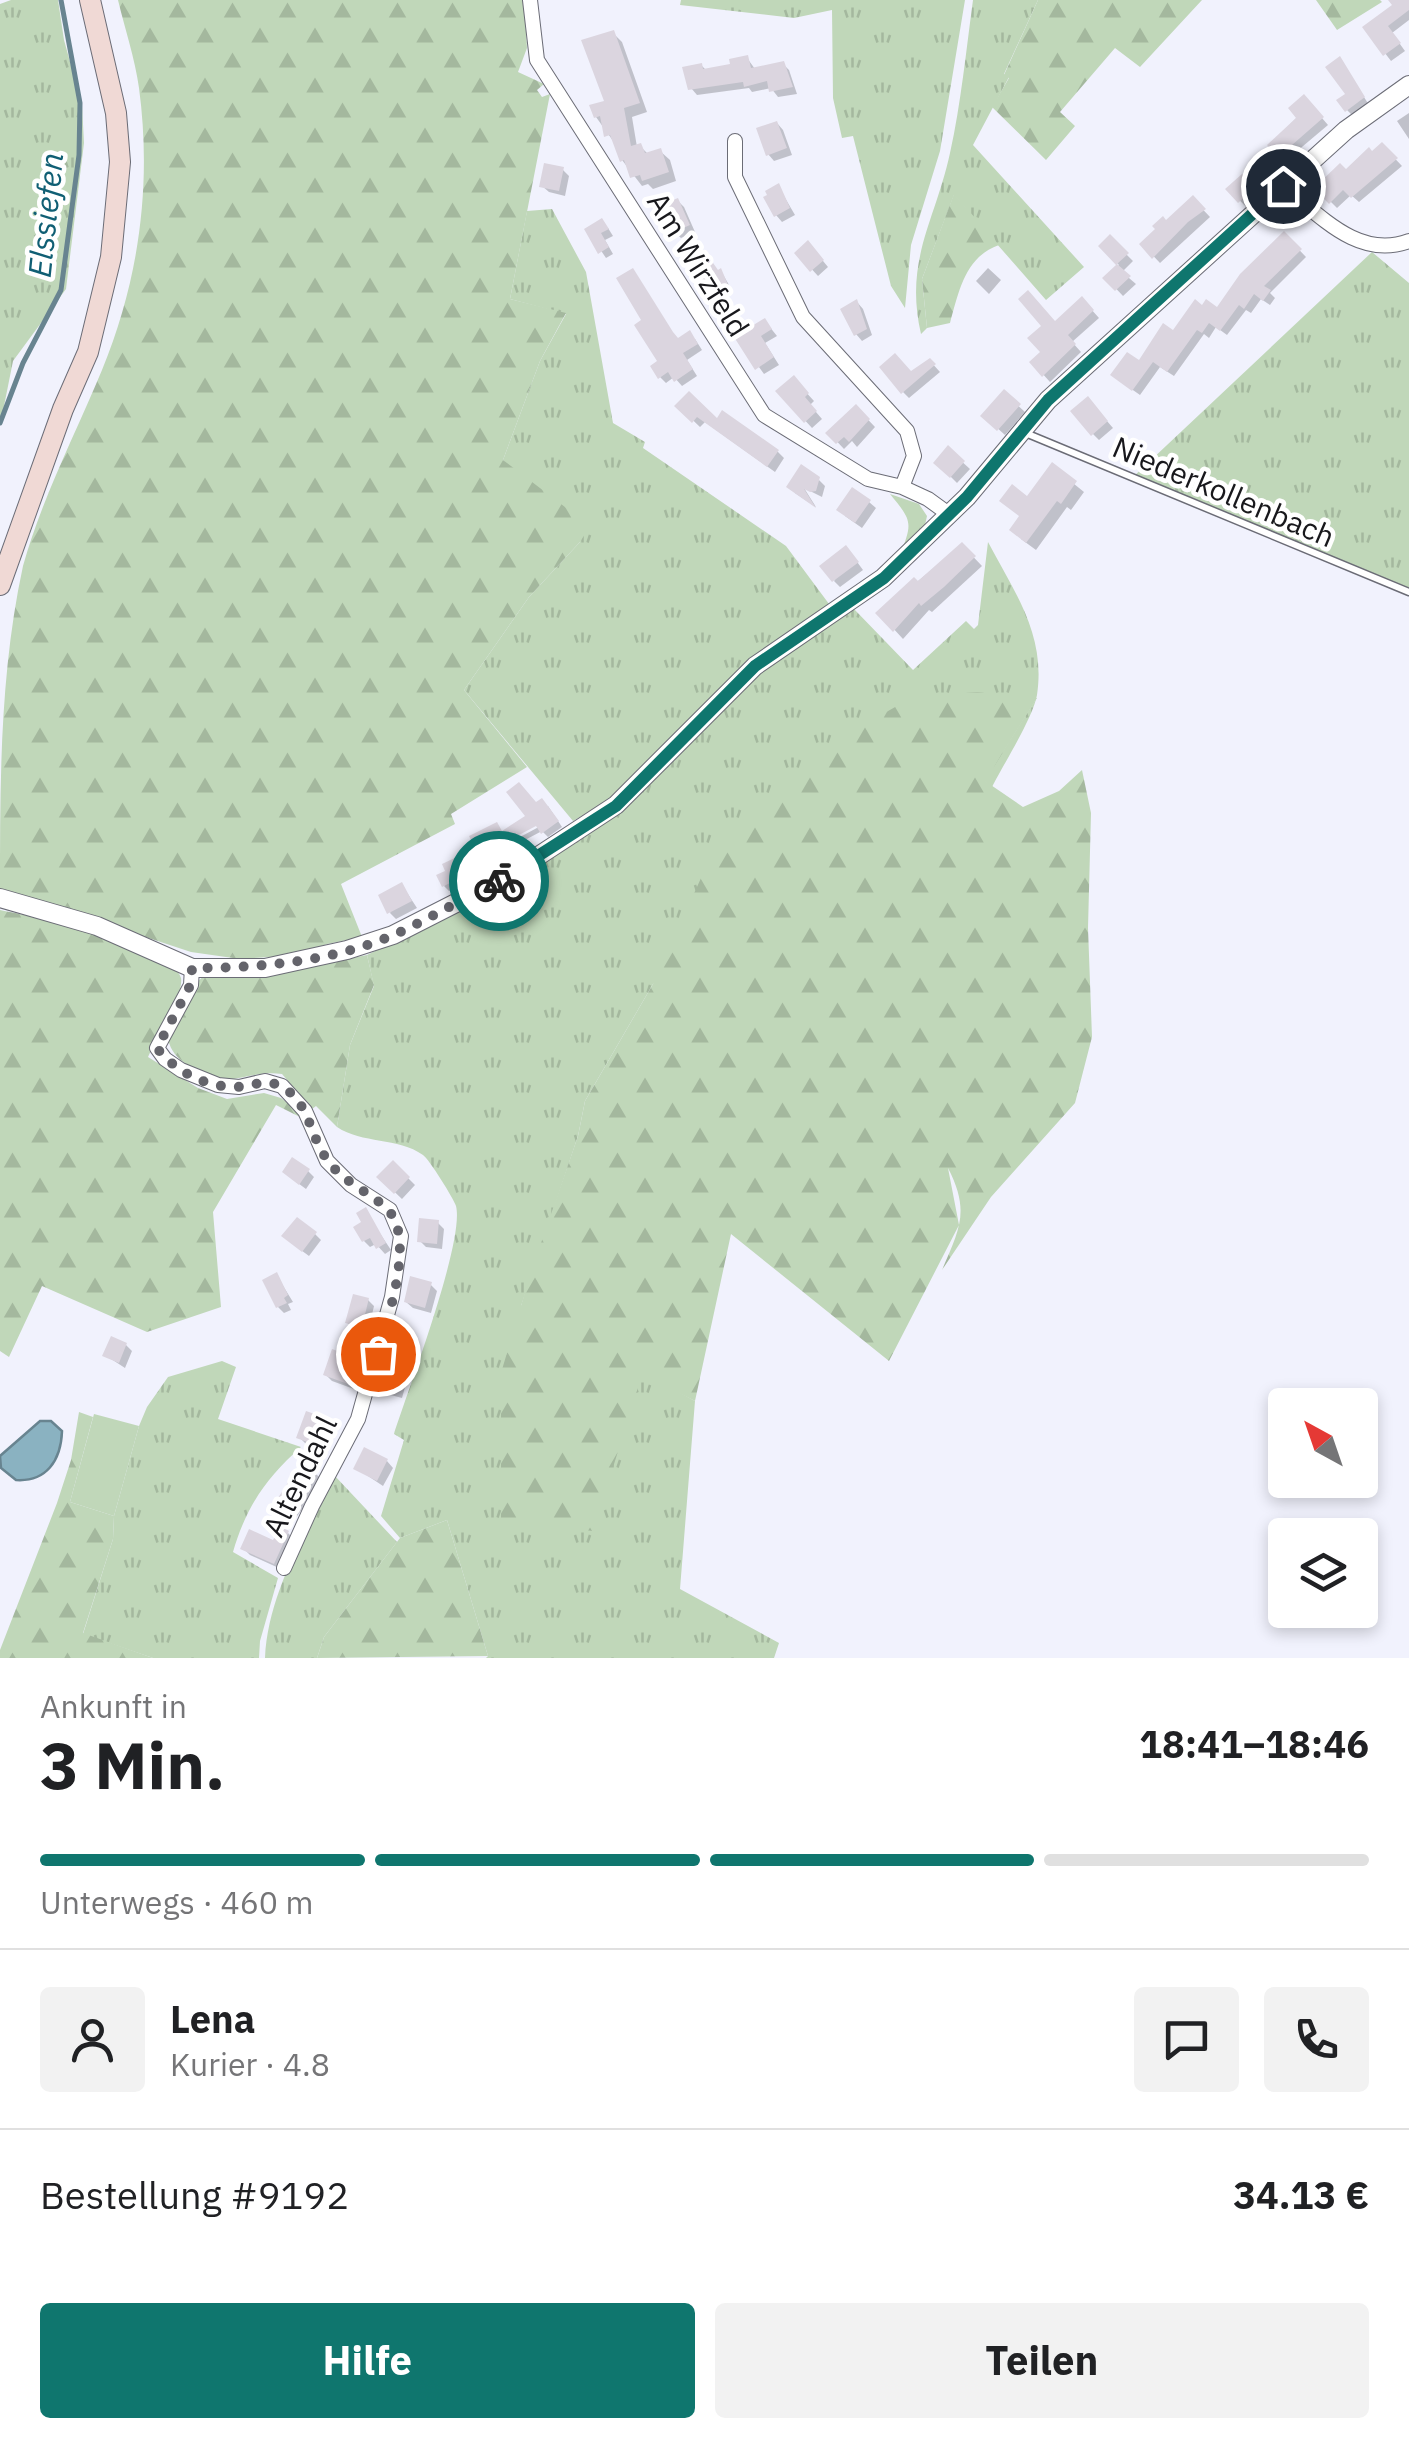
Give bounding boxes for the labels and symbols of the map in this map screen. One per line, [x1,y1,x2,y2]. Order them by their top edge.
pin [1241,144,1326,229]
water label: Elssiefen [18,150,72,280]
street label: Am Wirzfeld [639,184,759,344]
street label: Niederkollenbach [1107,427,1341,555]
courier [449,831,549,931]
pin [336,1312,421,1397]
north arrow [1268,1388,1378,1498]
street label: Altendahl [253,1409,345,1543]

